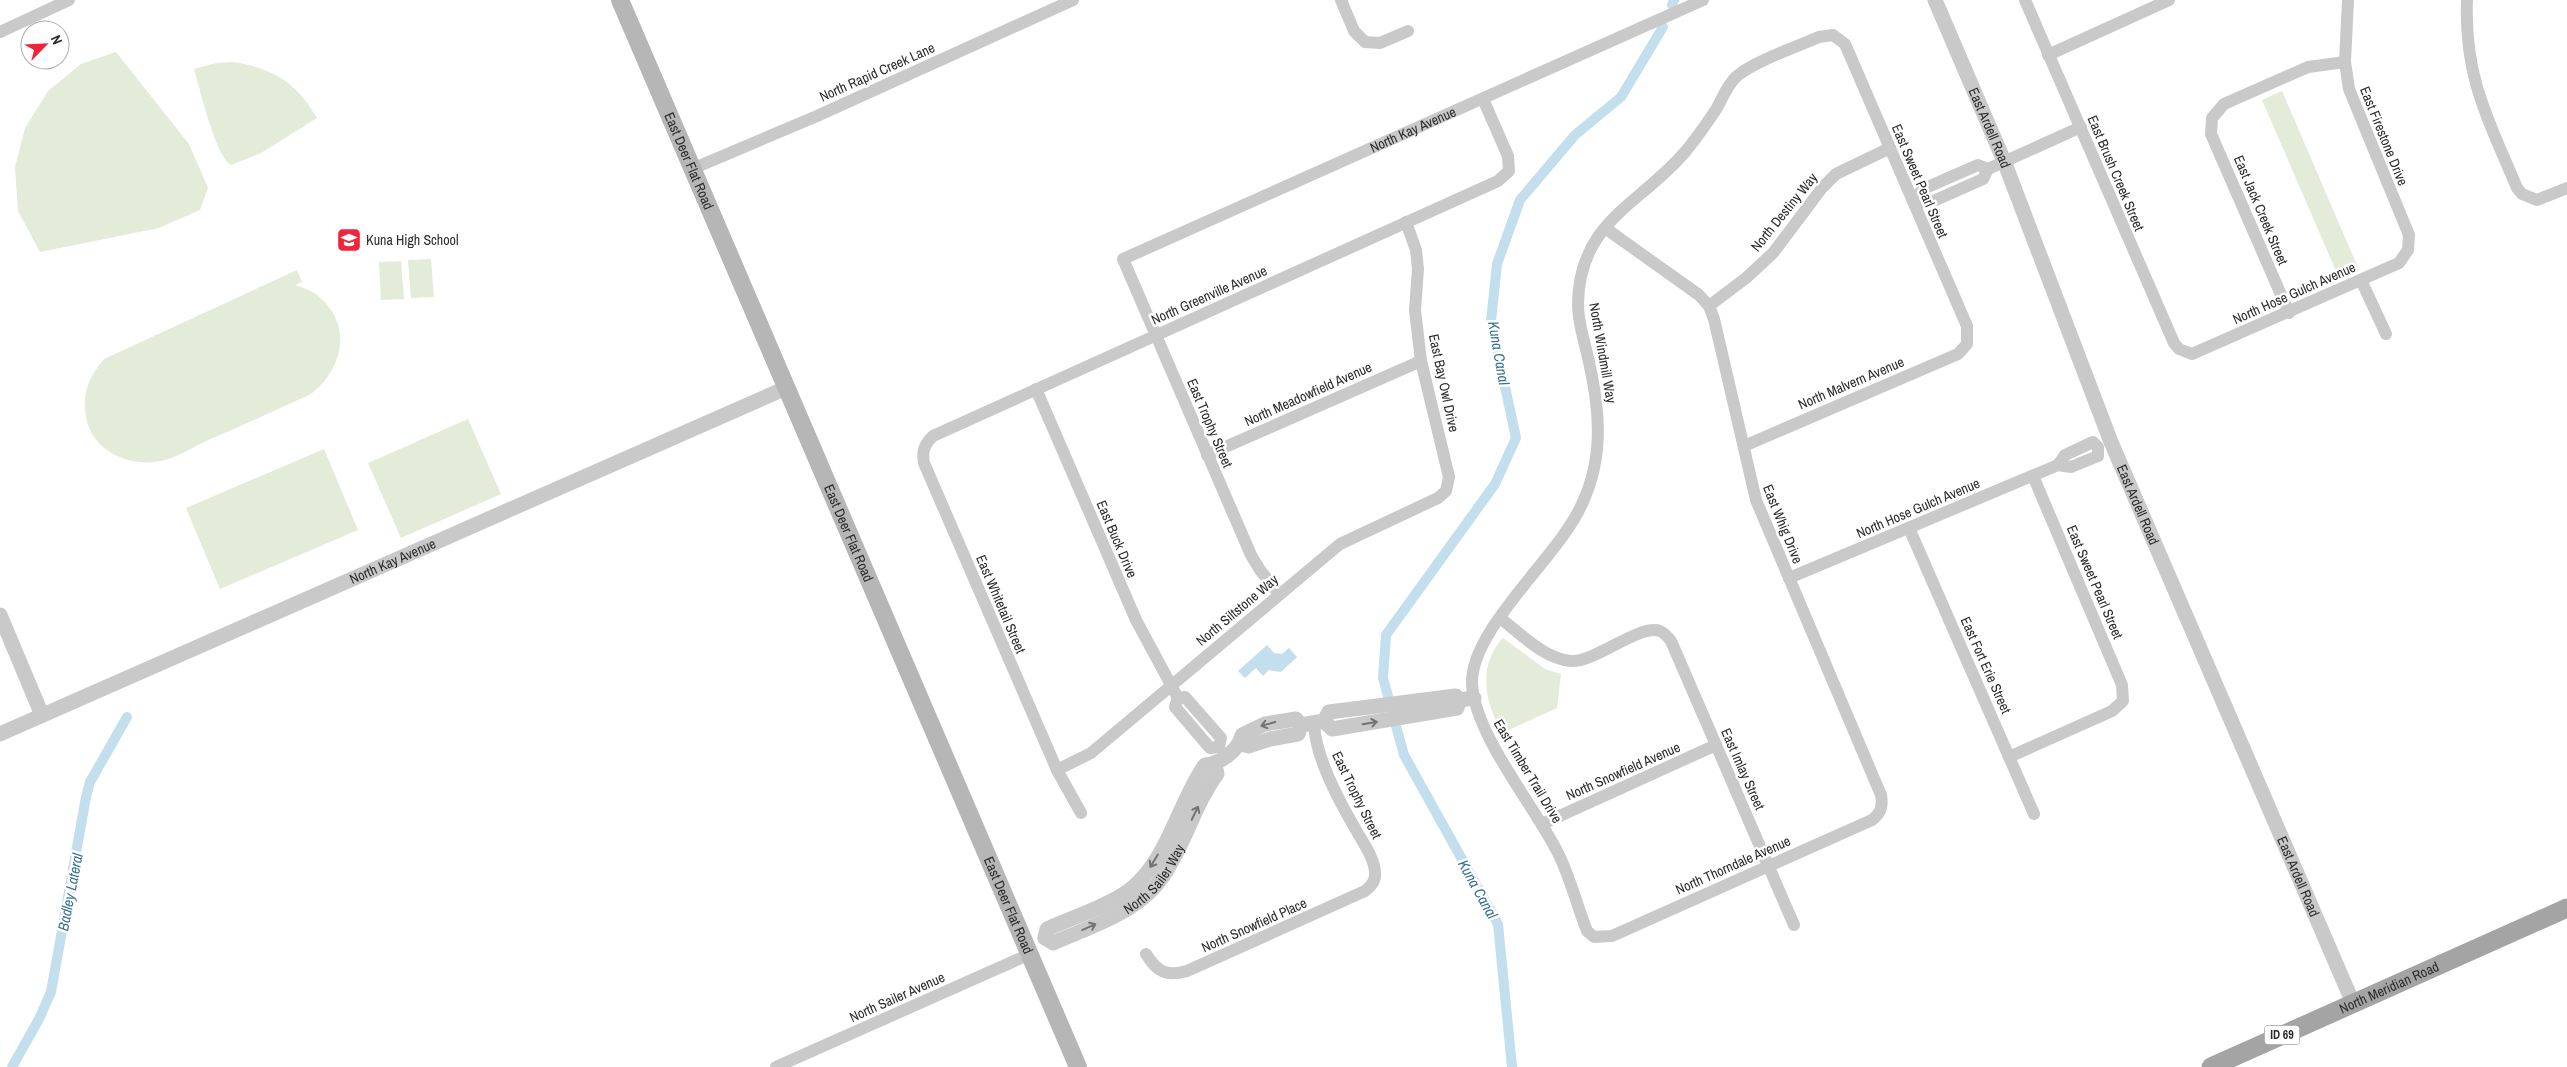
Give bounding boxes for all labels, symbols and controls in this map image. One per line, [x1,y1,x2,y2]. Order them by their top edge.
north arrow [20,20,70,70]
text: N [47,32,67,47]
street label: North Rapid Creek Lane [816,38,938,106]
street label: East Firestone Drive [2356,84,2412,188]
street label: East Ardell Road [1965,85,2015,170]
street label: North Kay Avenue [1367,103,1459,157]
street label: East Deer Flat Road [660,109,718,212]
street label: East Brush Creek Street [2084,113,2148,233]
street label: East Sweet Pearl Street [1888,121,1952,241]
street label: East Jack Creek Street [2230,152,2292,268]
street label: North Destiny Way [1747,169,1821,255]
school or university icon: Kuna High School [336,227,362,253]
place label: Kuna High School [366,231,459,249]
street label: North Hose Gulch Avenue [2230,258,2358,328]
street label: North Greenville Avenue [1148,261,1270,329]
street label: North Windmill Way [1585,301,1621,405]
water label: Kuna Canal [1483,320,1515,387]
street label: East Bay Owl Drive [1425,332,1463,434]
street label: North Malvern Avenue [1795,353,1907,413]
street label: North Meadowfield Avenue [1241,358,1375,430]
street label: East Trophy Street [1183,376,1237,470]
street label: East Ardell Road [2113,462,2163,547]
street label: North Hose Gulch Avenue [1853,474,1983,542]
street label: East Deer Flat Road [820,482,878,584]
street label: East Whig Drive [1759,482,1807,566]
street label: East Buck Drive [1093,498,1141,580]
street label: East Sweet Pearl Street [2063,522,2127,642]
street label: North Kay Avenue [347,534,439,588]
street label: East Whitetail Street [972,552,1030,656]
street label: North Siltstone Way [1192,570,1282,650]
street label: East Fort Erie Street [1957,614,2015,716]
street label: East Timber Trail Drive [1490,716,1566,826]
one-way arrow [1361,717,1377,727]
one-way arrow [1260,720,1276,729]
street label: East Imlay Street [1717,725,1769,813]
street label: North Snowfield Avenue [1563,738,1683,804]
street label: East Trophy Street [1328,748,1386,842]
one-way arrow [1190,805,1200,820]
street label: North Thorndale Avenue [1673,832,1793,898]
street label: East Ardell Road [2273,834,2324,919]
street label: North Sailer Way [1120,841,1189,918]
water label: Badley Lateral [52,851,88,933]
street label: East Deer Flat Road [980,854,1037,957]
one-way arrow [1149,854,1159,868]
water label: Kuna Canal [1453,856,1503,922]
street label: North Snowfield Place [1198,894,1310,956]
one-way arrow [1081,922,1096,932]
street label: North Meridian Road [2336,957,2442,1018]
street label: North Sailer Avenue [846,968,948,1026]
road number: ID 69 [2264,1026,2300,1044]

